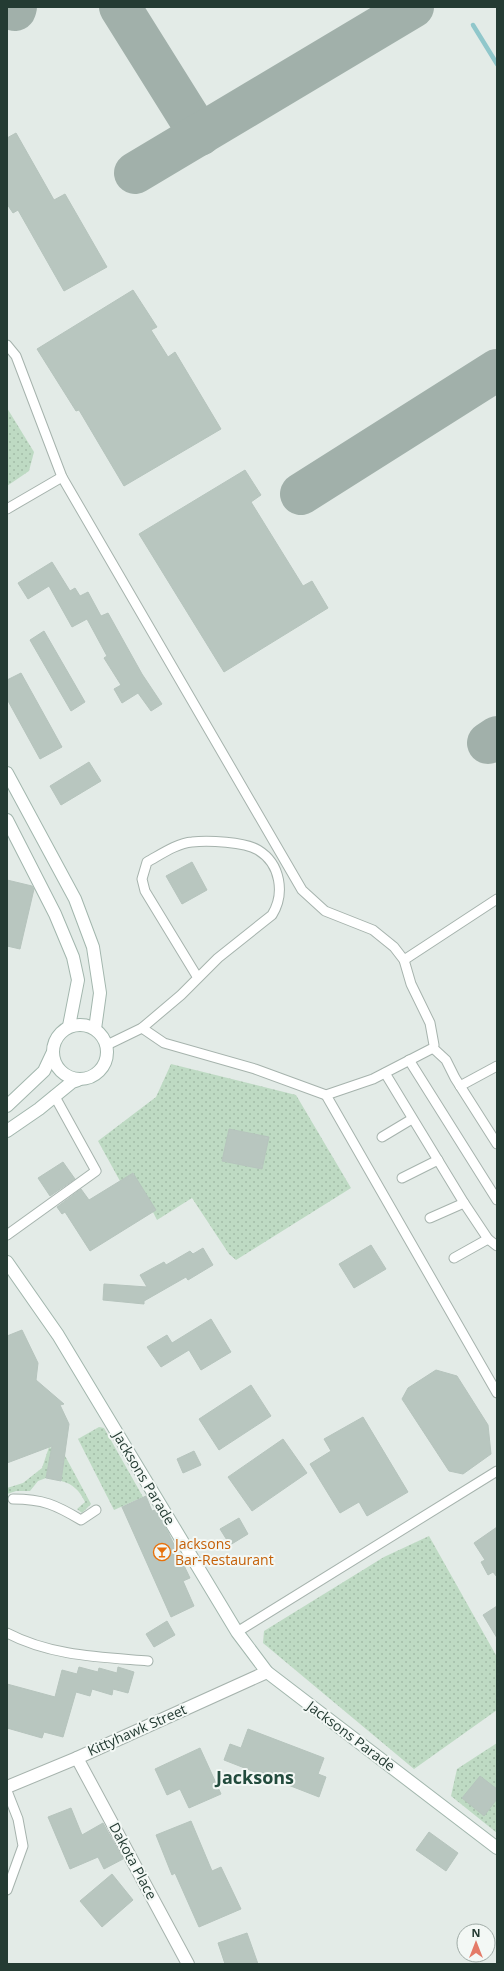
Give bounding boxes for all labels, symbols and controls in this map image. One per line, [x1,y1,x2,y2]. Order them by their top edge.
street label: Jacksons Parade [108,1426,180,1528]
place label: Jacksons Bar-Restaurant [173,1534,274,1569]
bar icon: Jacksons Bar-Restaurant [152,1542,172,1562]
street label: Jacksons Parade [302,1695,399,1775]
street label: Kittyhawk Street [84,1699,189,1760]
district label: Jacksons [214,1765,294,1789]
street label: Dakota Place [105,1819,162,1903]
north arrow [456,1923,496,1963]
text: N [472,1925,480,1940]

